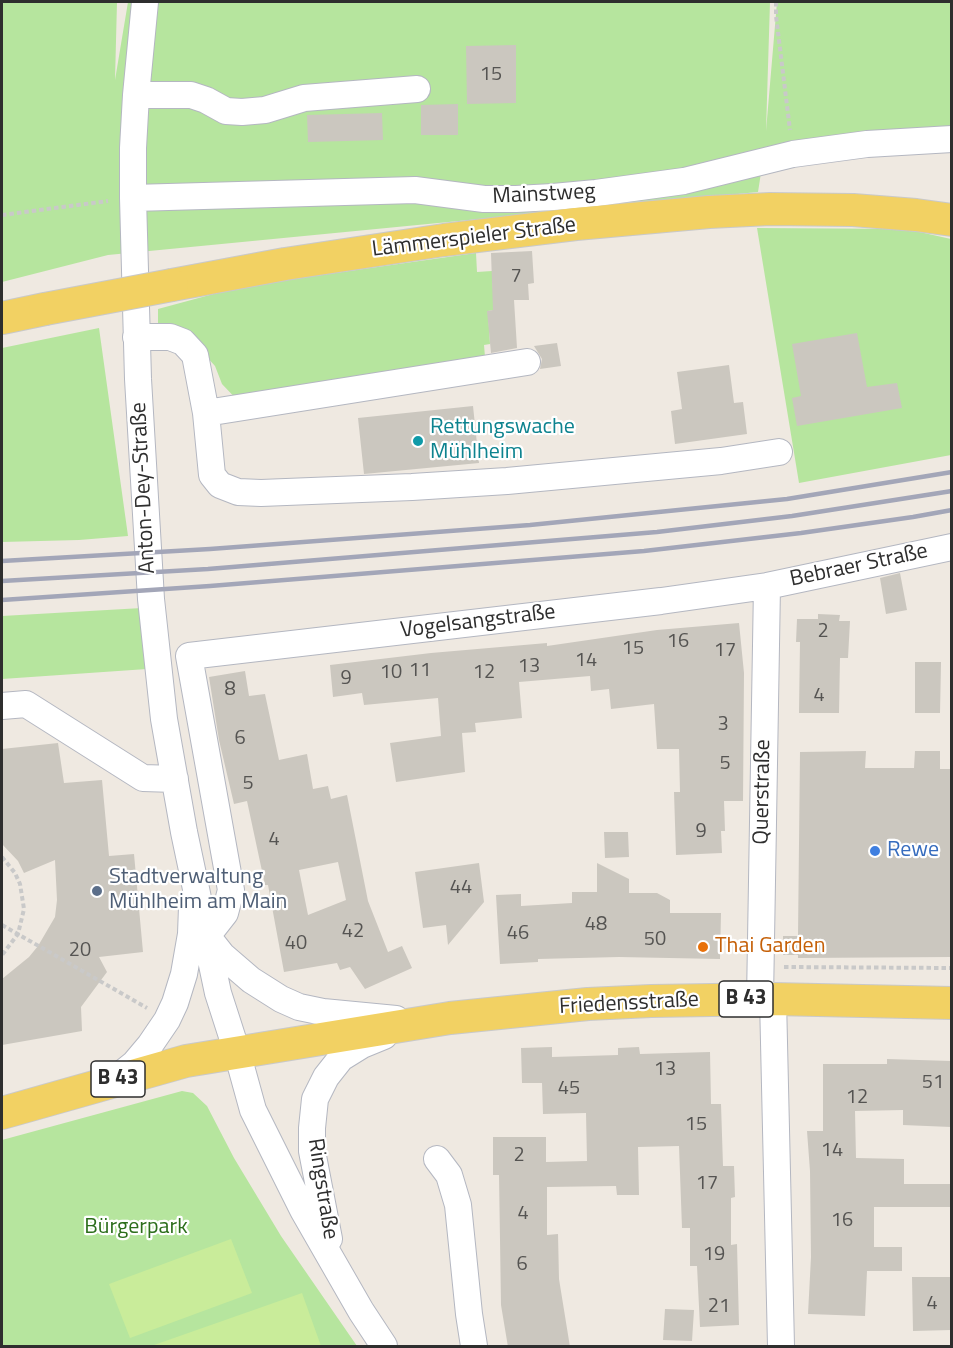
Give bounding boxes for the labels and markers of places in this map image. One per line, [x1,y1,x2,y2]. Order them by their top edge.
place label: Rettungswache Mühlheim [430,415,575,466]
marker: Rettungswache Mühlheim [411,434,425,448]
place label: Rewe [887,838,939,864]
marker: Rewe [868,844,882,858]
place label: Stadtverwaltung Mühlheim am Main [109,865,287,916]
marker: Stadtverwaltung Mühlheim am Main [90,884,104,898]
place label: Thai Garden [715,934,826,960]
marker: Thai Garden [696,940,710,954]

